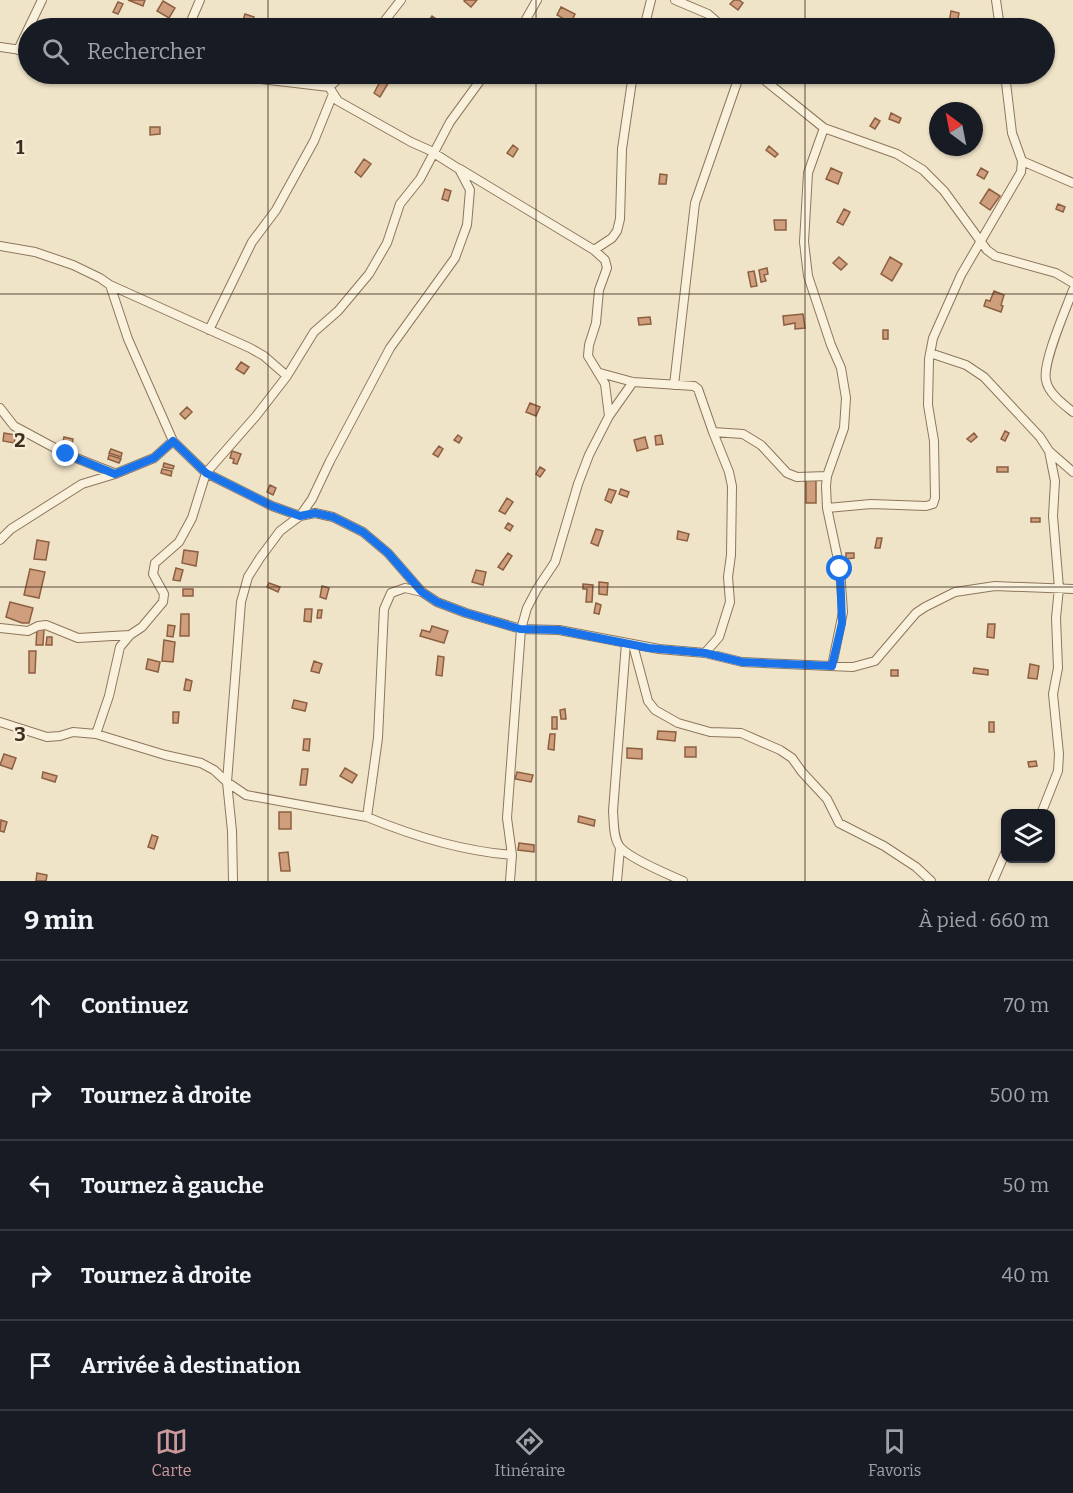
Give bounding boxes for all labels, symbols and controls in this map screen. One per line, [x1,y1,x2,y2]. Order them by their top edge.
search box [18,18,1055,84]
icon: search [39,35,72,68]
text: Rechercher [87,38,205,65]
north arrow [929,102,983,156]
text: 1 [16,135,25,159]
text: 2 [14,428,26,452]
route end [52,440,78,466]
route start [826,555,852,581]
text: 3 [14,722,26,746]
map controls [1001,809,1055,863]
button: layers [1001,809,1055,863]
text: 9 min [24,905,94,936]
text: À pied · 660 m [919,908,1049,932]
icon: ahead [24,989,57,1022]
text: Continuez [81,992,188,1019]
text: 70 m [1003,993,1049,1017]
icon: right [24,1079,57,1112]
text: Tournez à droite [81,1082,251,1109]
text: 500 m [990,1083,1049,1107]
icon: left [24,1169,57,1202]
text: Tournez à gauche [81,1172,264,1199]
text: 50 m [1002,1173,1049,1197]
icon: right [24,1259,57,1292]
text: Tournez à droite [81,1262,251,1289]
text: 40 m [1001,1263,1049,1287]
icon: arrive [24,1349,57,1382]
text: Arrivée à destination [81,1352,301,1379]
tab: Carte [151,1425,192,1480]
tab: Itinéraire [495,1425,565,1480]
tab: Favoris [868,1425,922,1480]

